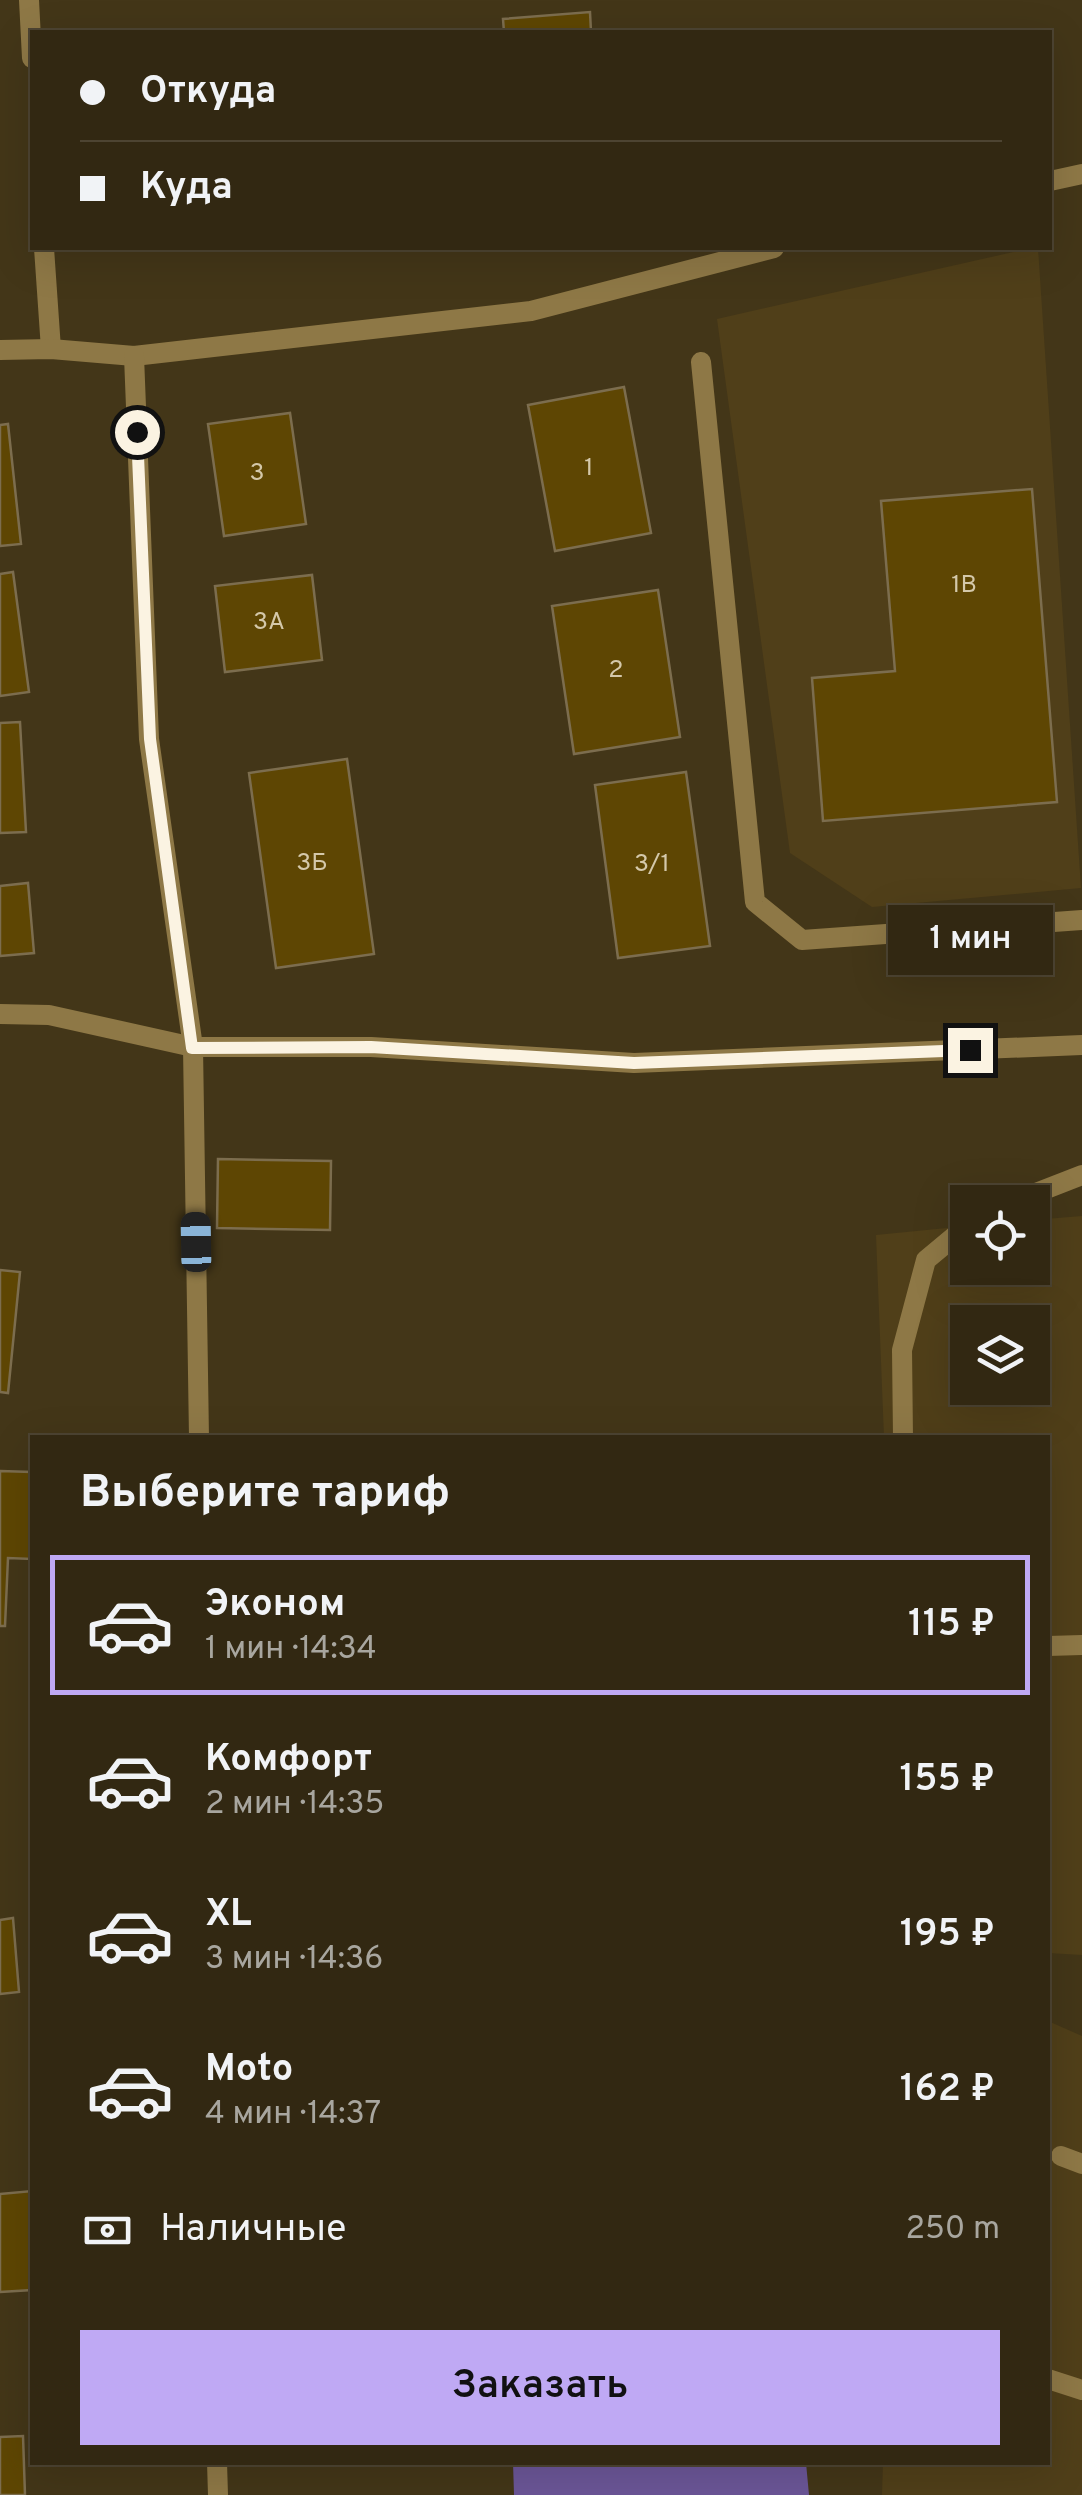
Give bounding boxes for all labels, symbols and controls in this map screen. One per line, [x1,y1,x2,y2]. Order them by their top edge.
text: Откуда [140,68,276,117]
text: Куда [140,164,233,213]
route start [115,410,160,455]
house number: 1 [584,453,594,485]
house number: 3 [249,458,265,490]
house number: 1В [951,570,977,602]
house number: 3А [253,607,285,639]
house number: 2 [608,655,624,687]
house number: 3Б [296,848,328,880]
house number: 3/1 [634,849,670,881]
callout: 1 мин [888,905,1052,975]
text: 1 мин [930,920,1011,960]
route end [948,1028,993,1073]
map controls [950,1185,1050,1405]
button: locate [950,1185,1050,1285]
car [180,1212,212,1272]
button: layers [950,1305,1050,1405]
text: Выберите тариф [80,1466,450,1523]
icon: car [85,1580,175,1670]
text: Эконом [205,1581,345,1630]
text: 115 ₽ [908,1601,995,1650]
text: 1 мин · 14:34 [205,1630,377,1670]
icon: car [85,1735,175,1825]
text: Комфорт [205,1736,372,1785]
text: 155 ₽ [899,1756,995,1805]
text: 2 мин · 14:35 [205,1785,384,1825]
icon: car [85,1890,175,1980]
text: XL [205,1891,252,1940]
text: 195 ₽ [900,1911,995,1960]
text: 3 мин · 14:36 [205,1940,383,1980]
icon: car [85,2045,175,2135]
text: Moto [205,2046,293,2095]
text: 162 ₽ [900,2066,995,2115]
text: 4 мин · 14:37 [205,2095,381,2135]
icon: cash [80,2203,135,2258]
text: Наличные [160,2206,347,2255]
text: 250 m [905,2210,1000,2250]
button: Заказать [80,2330,1000,2445]

